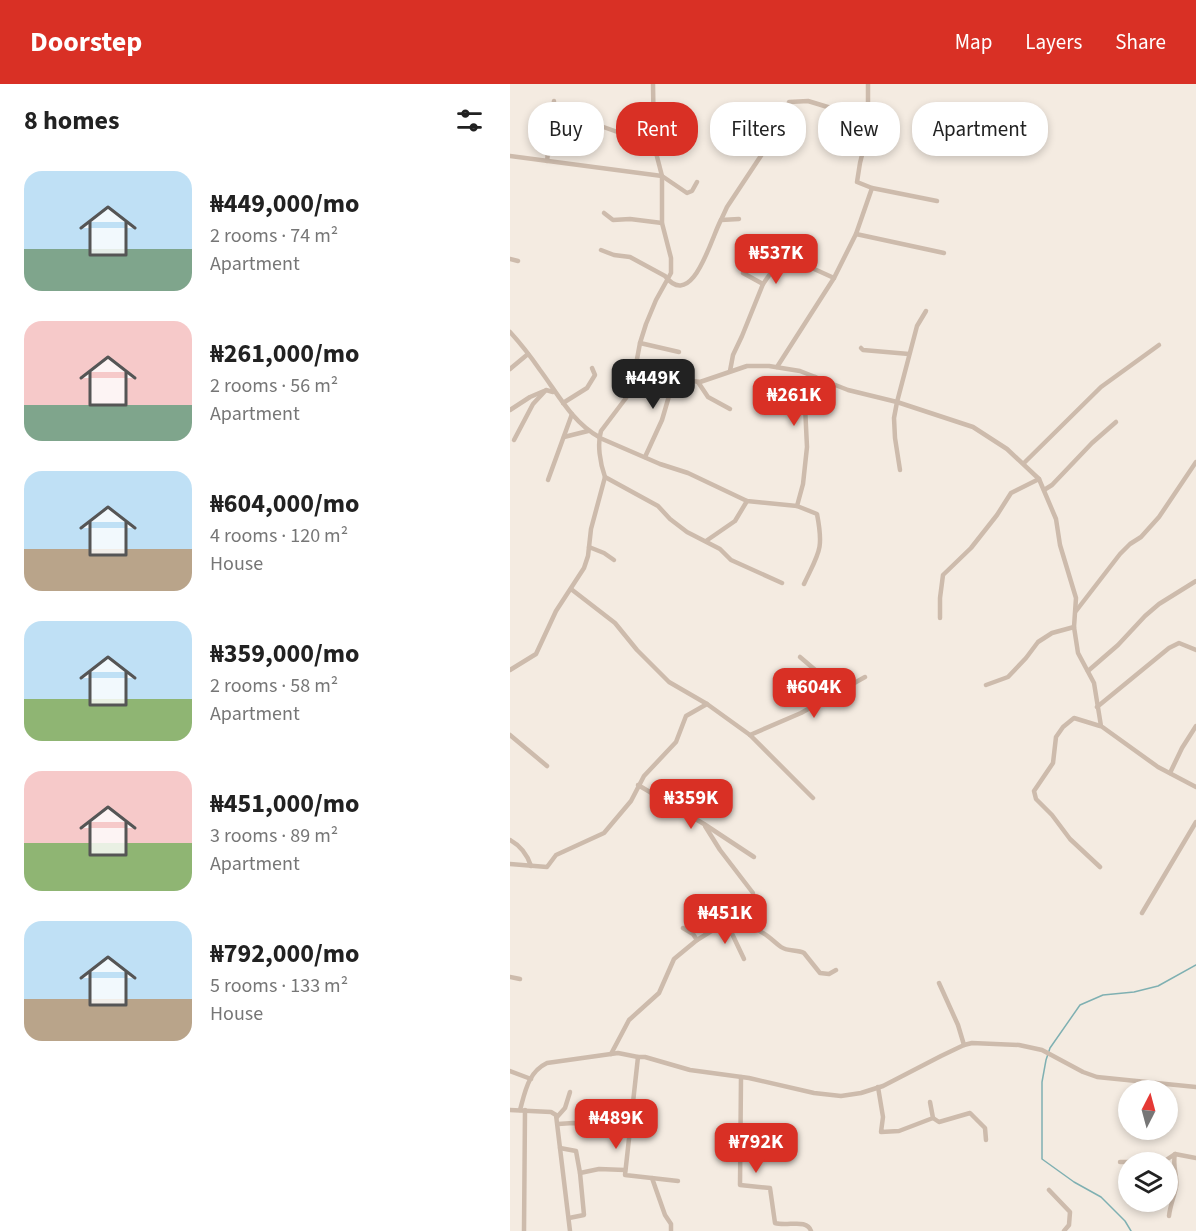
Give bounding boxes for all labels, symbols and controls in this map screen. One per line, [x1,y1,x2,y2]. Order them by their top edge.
text: Doorstep [30,22,142,62]
text: Map [955,27,992,57]
text: Layers [1025,27,1082,57]
text: Share [1115,27,1166,57]
text: 8 homes [24,102,119,139]
chip: Buy [528,102,604,156]
chip: Rent [616,102,698,156]
chip: Filters [710,102,806,156]
chip: New [818,102,900,156]
chip: Apartment [912,102,1048,156]
icon: filters [453,104,486,137]
text: ₦449,000/mo [210,185,359,222]
icon: home [72,195,144,267]
text: 2 rooms · 74 m² [210,222,338,250]
pin: ₦537K [734,234,818,285]
text: ₦537K [749,239,803,267]
text: Apartment [210,250,300,278]
text: ₦261,000/mo [210,335,359,372]
icon: home [72,345,144,417]
pin: ₦449K [611,359,695,410]
text: ₦449K [626,364,680,392]
text: 2 rooms · 56 m² [210,372,338,400]
pin: ₦261K [752,376,836,427]
text: ₦261K [767,381,821,409]
text: Apartment [210,400,300,428]
text: ₦604,000/mo [210,485,359,522]
icon: home [72,495,144,567]
text: 4 rooms · 120 m² [210,522,348,550]
text: House [210,550,263,578]
text: ₦359,000/mo [210,635,359,672]
icon: home [72,645,144,717]
pin: ₦604K [772,668,856,719]
text: 2 rooms · 58 m² [210,672,338,700]
text: ₦604K [787,673,841,701]
text: Apartment [210,700,300,728]
pin: ₦359K [649,779,733,830]
text: ₦359K [664,784,718,812]
text: ₦451,000/mo [210,785,359,822]
icon: home [72,795,144,867]
text: 3 rooms · 89 m² [210,822,338,850]
text: Apartment [210,850,300,878]
pin: ₦451K [683,894,767,945]
text: ₦451K [698,899,752,927]
text: ₦792,000/mo [210,935,359,972]
icon: home [72,945,144,1017]
text: 5 rooms · 133 m² [210,972,348,1000]
text: House [210,1000,263,1028]
north arrow [1118,1080,1178,1140]
map controls [1118,1080,1178,1212]
pin: ₦489K [574,1099,658,1150]
text: ₦489K [589,1104,643,1132]
pin: ₦792K [714,1123,798,1174]
text: ₦792K [729,1128,783,1156]
button: layers [1118,1152,1178,1212]

